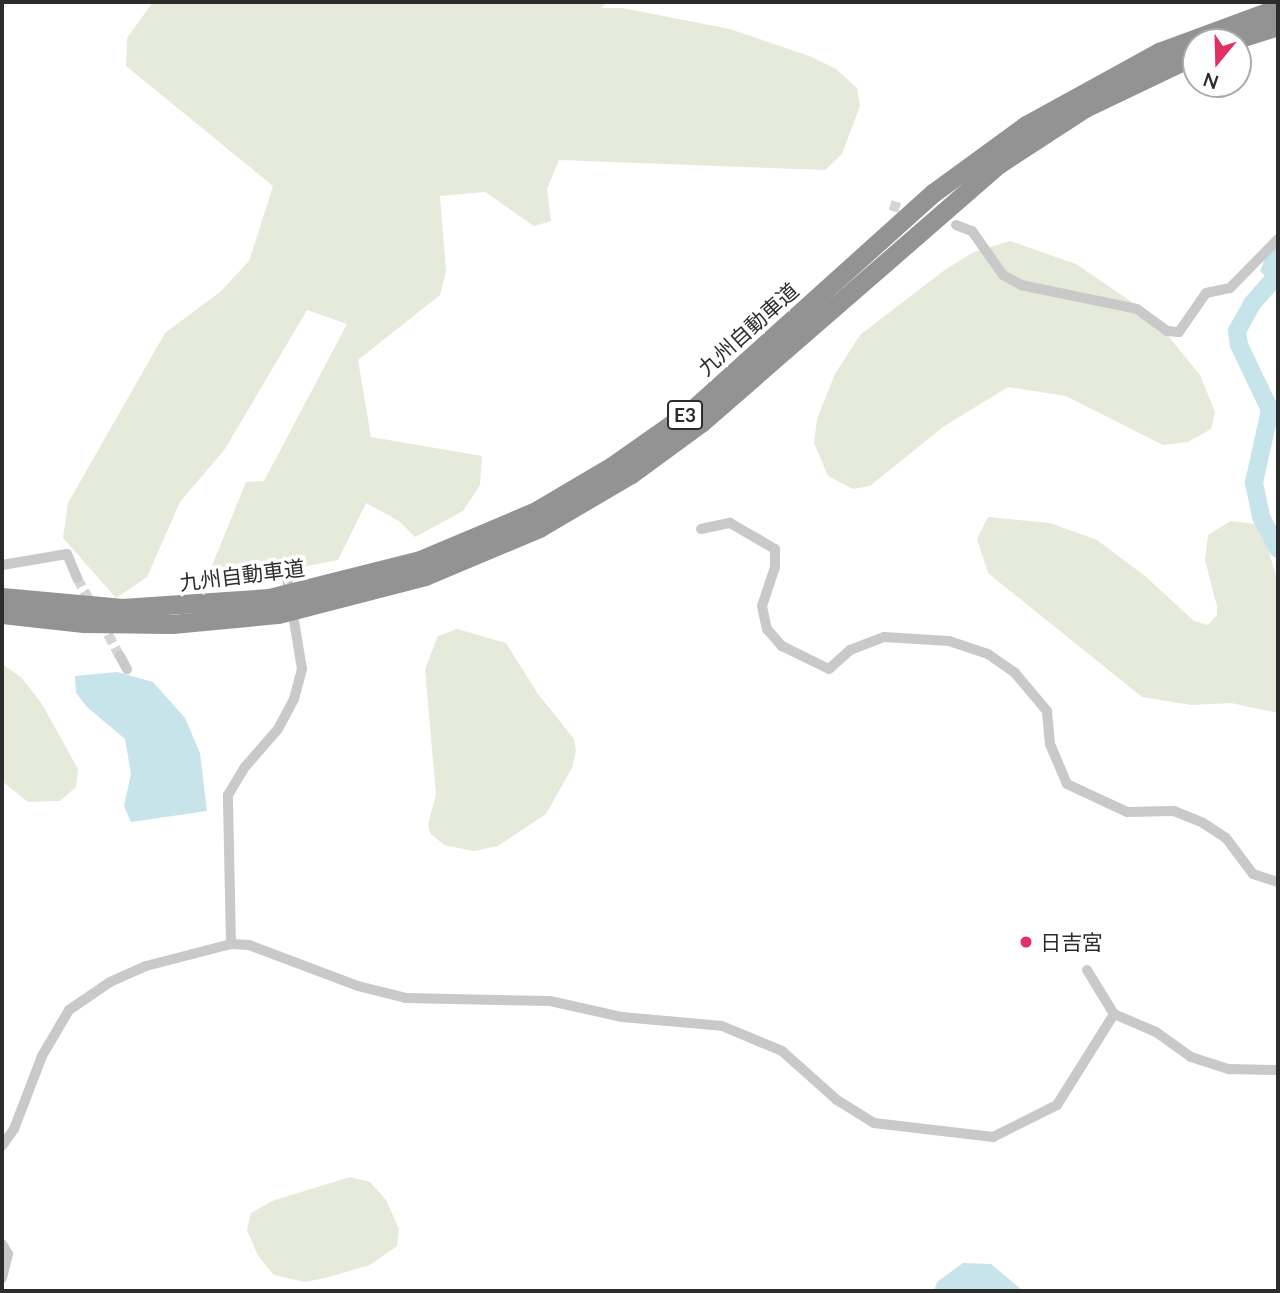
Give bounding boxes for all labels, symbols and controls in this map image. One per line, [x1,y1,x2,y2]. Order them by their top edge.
north arrow [1182,28,1252,98]
text: N [1200,68,1221,95]
street label: 九州自動車道 [693,277,803,381]
road number: E3 [666,400,704,430]
street label: 九州自動車道 [178,555,306,595]
place label: 日吉宮 [1040,929,1103,955]
marker: 日吉宮 [1018,934,1034,950]

